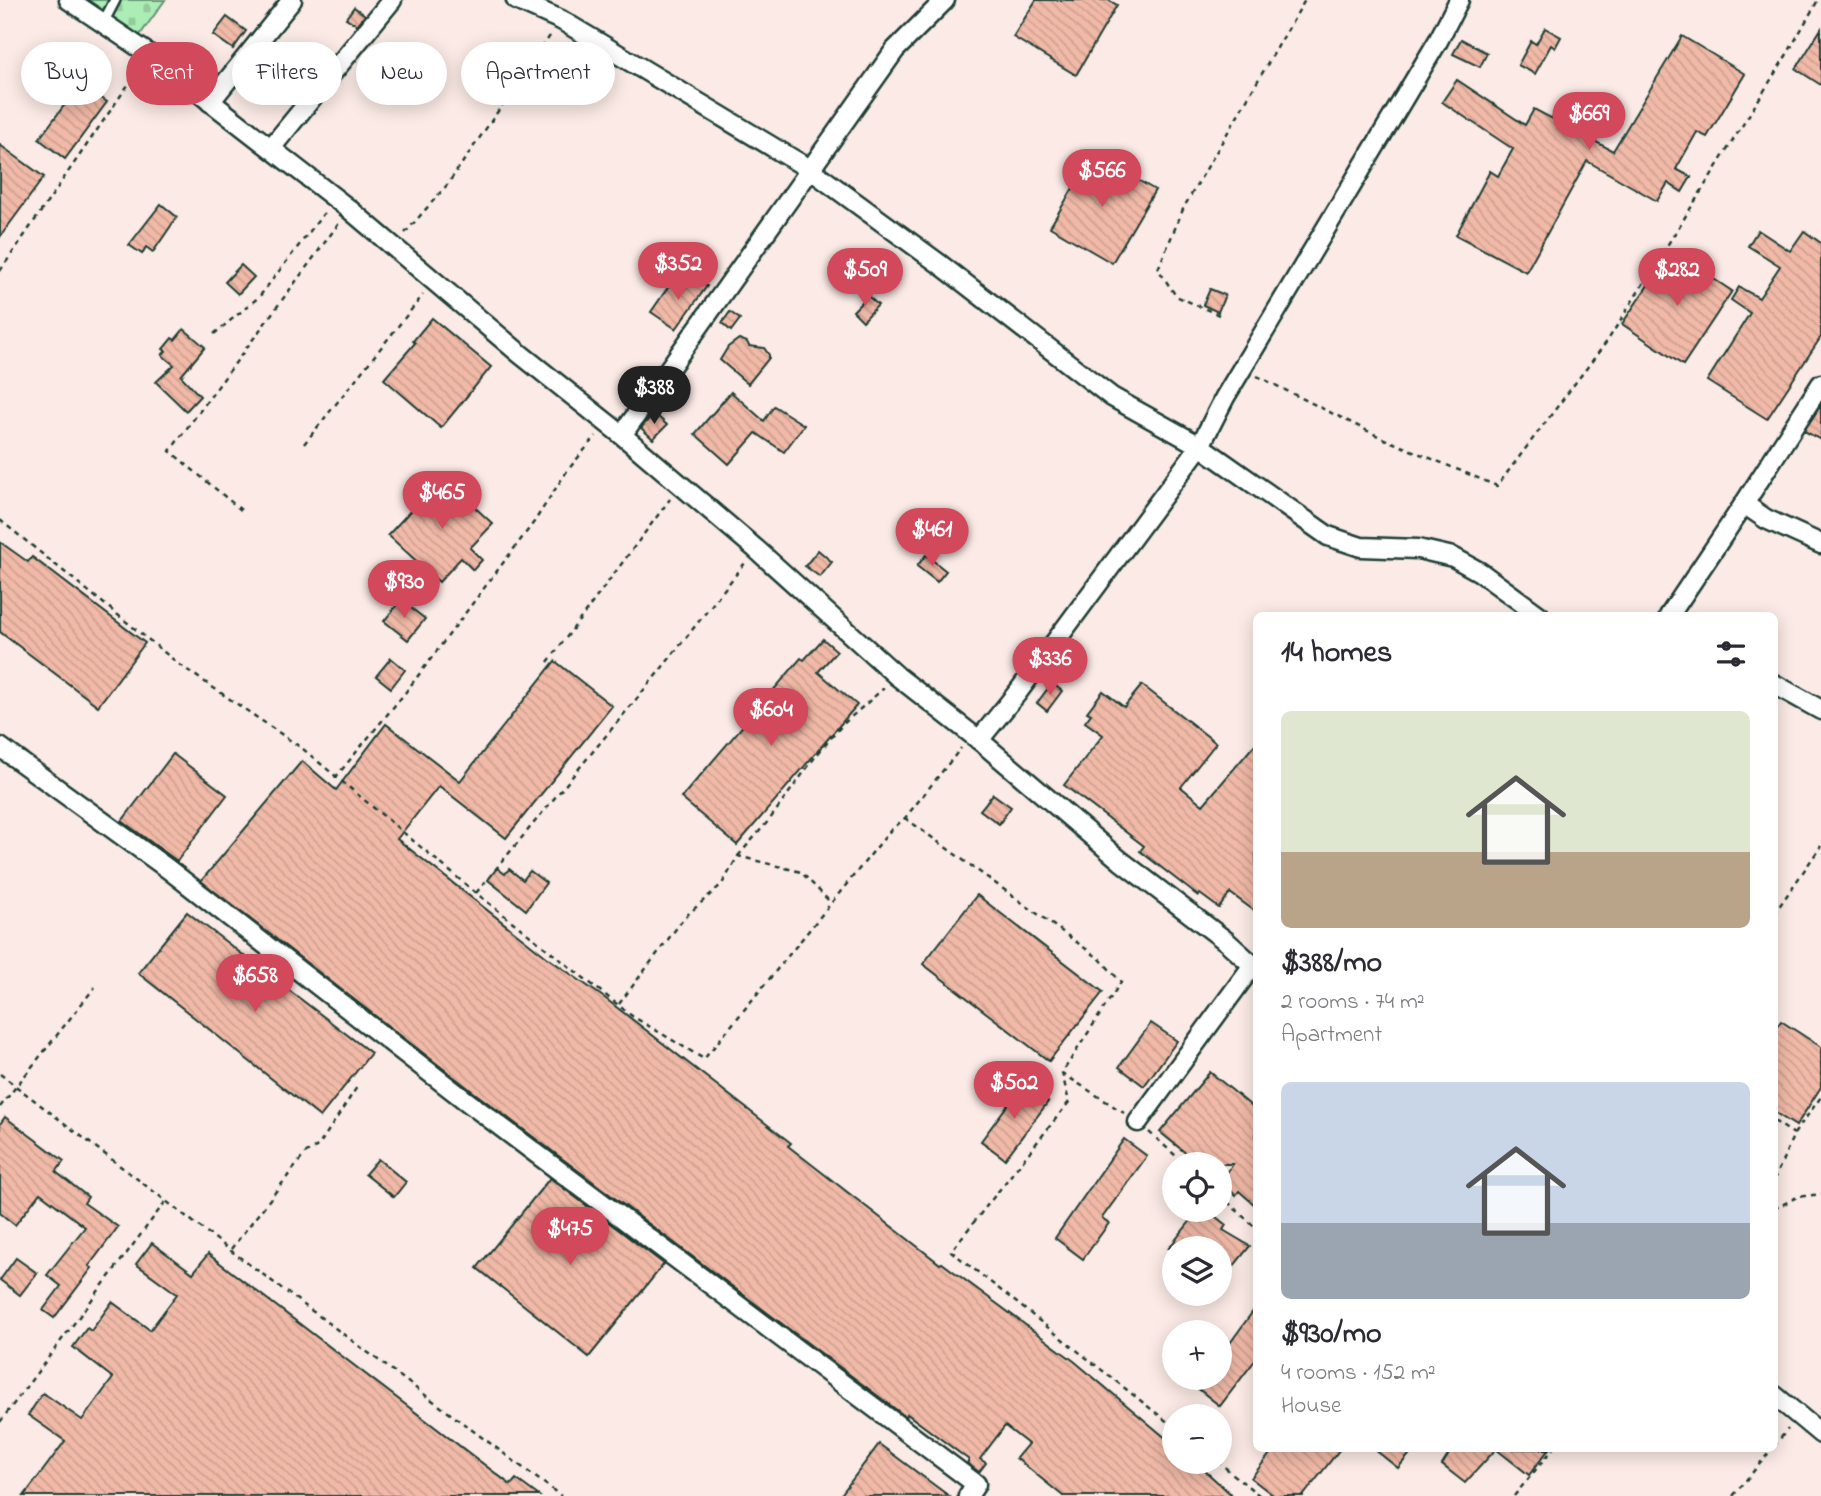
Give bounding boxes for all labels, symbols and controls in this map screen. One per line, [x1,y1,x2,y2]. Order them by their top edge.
chip: Buy [21,42,112,105]
chip: Rent [126,42,218,105]
chip: Filters [232,42,342,105]
chip: New [356,42,447,105]
chip: Apartment [461,42,615,105]
pin: $669 [1548,92,1630,152]
text: $669 [1568,98,1610,131]
pin: $566 [1061,150,1143,209]
text: $566 [1078,155,1126,188]
pin: $352 [637,243,719,302]
text: $352 [654,248,702,281]
pin: $509 [824,248,906,308]
pin: $282 [1636,248,1718,308]
text: $509 [843,254,887,287]
text: $282 [1654,254,1700,287]
pin: $388 [613,366,695,426]
text: $388 [634,372,674,405]
pin: $465 [401,472,483,531]
text: $465 [419,477,465,510]
pin: $461 [891,508,973,568]
text: $461 [912,514,952,547]
pin: $930 [363,560,445,620]
text: $930 [384,566,424,599]
text: 14 homes [1281,632,1392,676]
icon: filters [1712,635,1750,673]
pin: $336 [1009,638,1091,697]
text: $336 [1028,643,1072,676]
pin: $604 [730,688,812,748]
text: $604 [749,694,793,727]
icon: home [1453,757,1579,883]
text: $388/mo [1281,942,1382,986]
pin: $658 [214,954,296,1014]
text: $658 [232,960,278,993]
text: 2 rooms · 74 m² [1281,986,1425,1019]
text: Apartment [1281,1019,1382,1052]
pin: $502 [973,1062,1055,1121]
text: $502 [990,1067,1038,1100]
icon: home [1453,1128,1579,1254]
map controls [1162,1152,1232,1474]
button: locate [1162,1152,1232,1222]
pin: $475 [529,1208,611,1267]
text: $475 [547,1213,593,1246]
button: layers [1162,1236,1232,1306]
text: $930/mo [1281,1313,1382,1357]
button: + [1162,1320,1232,1390]
text: 4 rooms · 152 m² [1281,1357,1436,1390]
text: House [1281,1390,1341,1423]
button: − [1162,1404,1232,1474]

